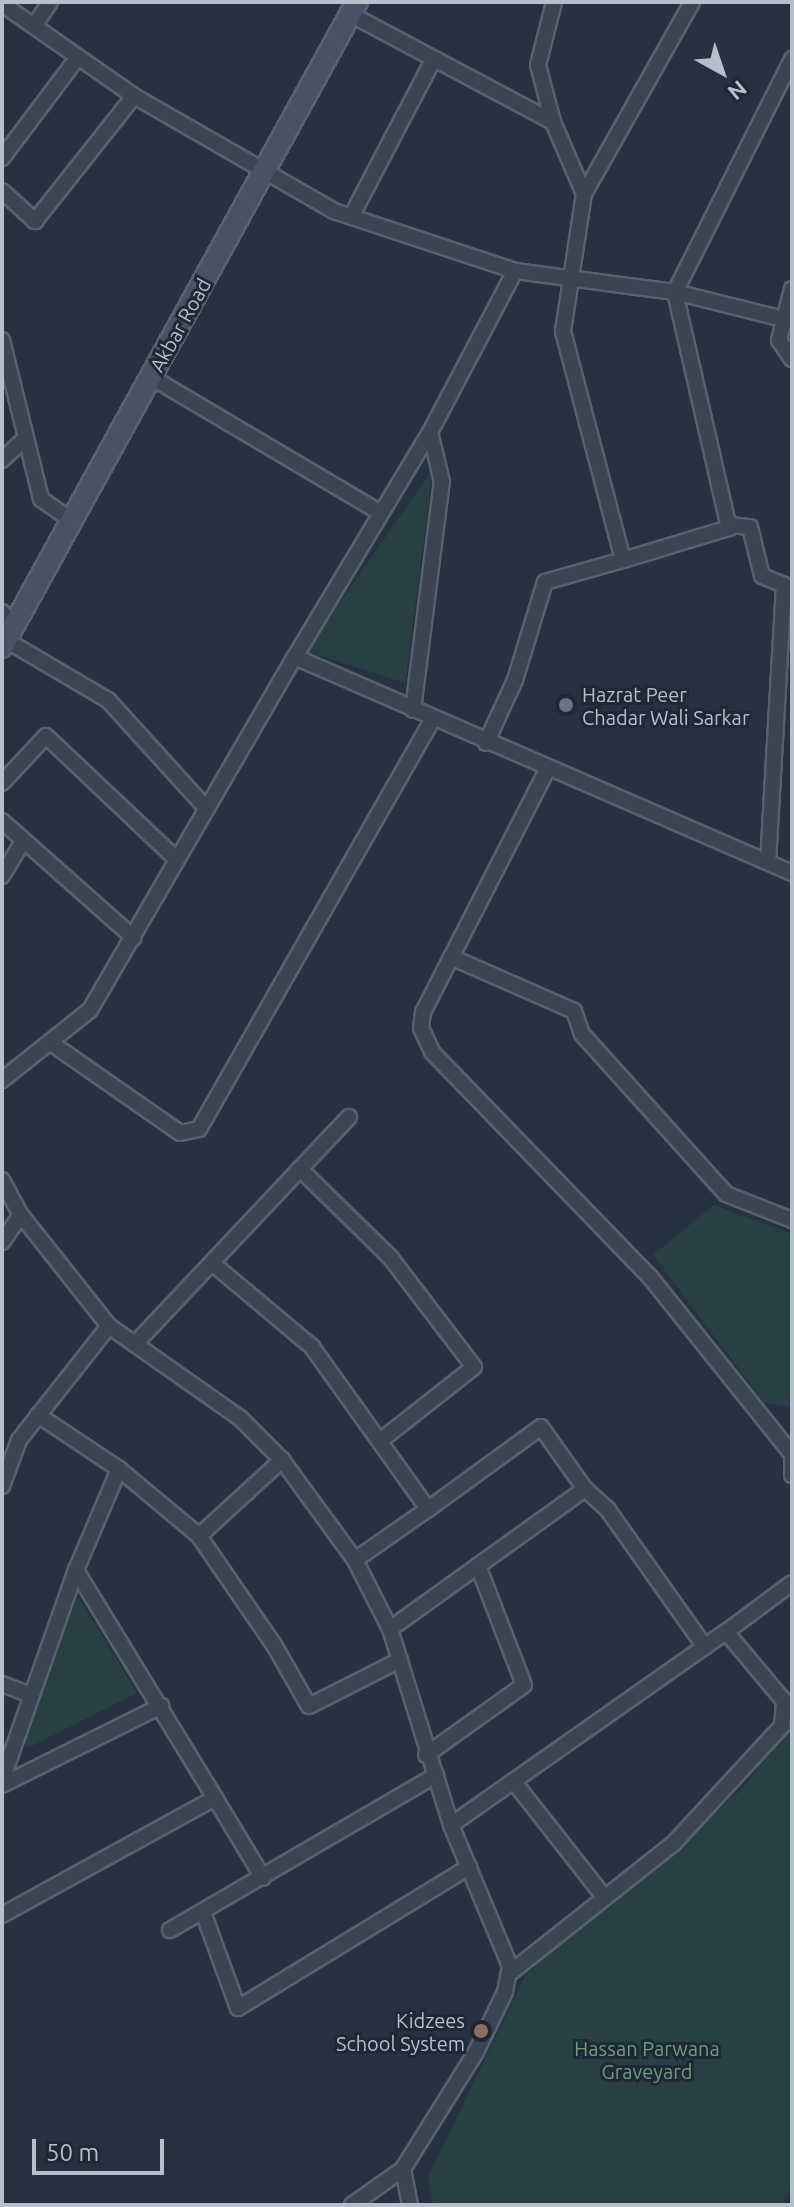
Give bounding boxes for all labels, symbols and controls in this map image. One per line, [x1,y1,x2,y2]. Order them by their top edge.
north arrow [682,32,762,112]
text: N [723,76,752,106]
street label: Akbar Road [144,274,216,376]
place label: Hazrat Peer Chadar Wali Sarkar [582,682,749,729]
marker: Hazrat Peer Chadar Wali Sarkar [557,696,575,714]
place label: Kidzees School System [336,2008,465,2055]
marker: Kidzees School System [472,2022,490,2040]
park label: Hassan Parwana Graveyard [574,2037,720,2084]
scale bar [36,2123,168,2173]
text: 50 m [46,2139,99,2166]

